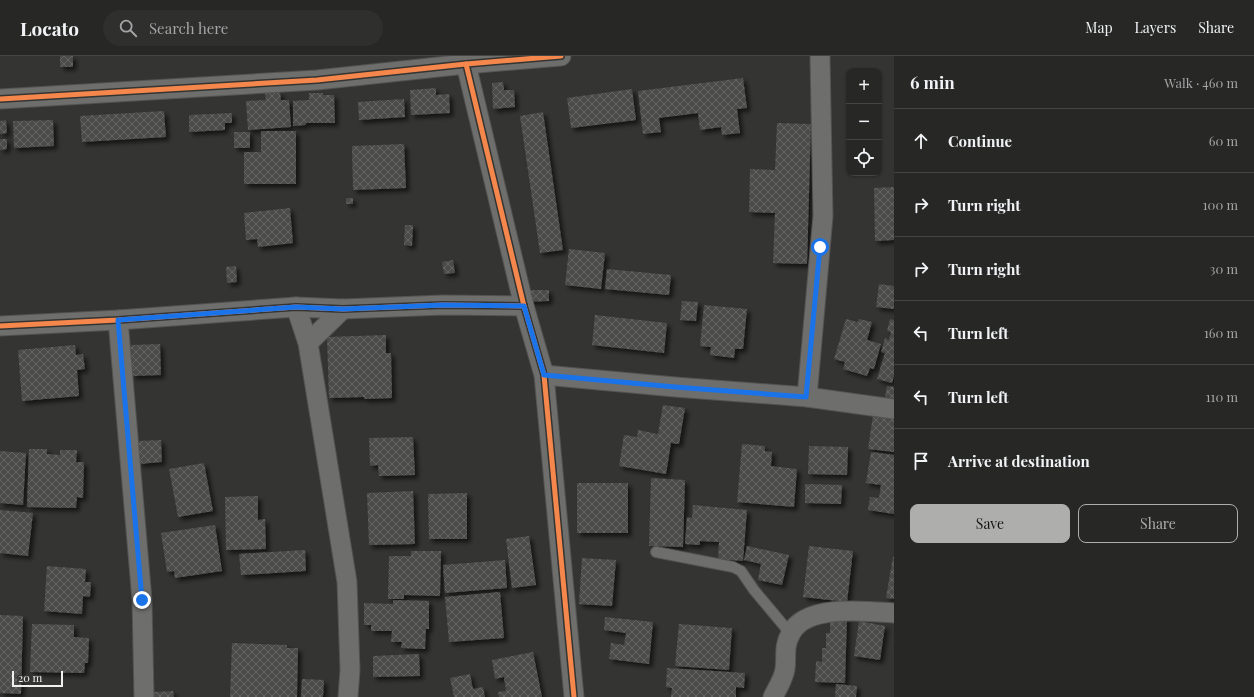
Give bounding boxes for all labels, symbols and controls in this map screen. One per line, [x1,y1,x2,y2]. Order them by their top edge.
search box [103,10,383,46]
text: Locato [20,15,79,41]
icon: search [117,17,139,39]
text: Search here [149,18,228,38]
text: Map [1085,18,1113,37]
text: Layers [1135,18,1176,37]
text: Share [1198,18,1234,37]
map controls [846,68,882,176]
button: + [846,68,882,104]
text: 6 min [910,71,955,93]
text: Walk · 460 m [1164,74,1238,91]
button: − [846,104,882,140]
icon: ahead [910,130,932,152]
text: Continue [948,131,1012,151]
text: 60 m [1209,132,1238,149]
button: locate [846,140,882,176]
icon: right [910,194,932,216]
text: Turn right [948,195,1021,215]
text: 100 m [1203,196,1238,213]
route start [811,238,829,256]
icon: right [910,258,932,280]
text: Turn right [948,259,1021,279]
text: 30 m [1210,260,1238,277]
icon: left [910,322,932,344]
text: Turn left [948,323,1009,343]
text: 160 m [1204,324,1238,341]
icon: left [910,386,932,408]
text: Turn left [948,387,1009,407]
text: 110 m [1206,388,1238,405]
icon: arrive [910,450,932,472]
text: Arrive at destination [948,451,1090,471]
button: Save [910,504,1070,543]
button: Share [1078,504,1238,543]
route end [133,591,151,609]
scale bar [12,669,63,688]
text: 20 m [18,670,42,685]

